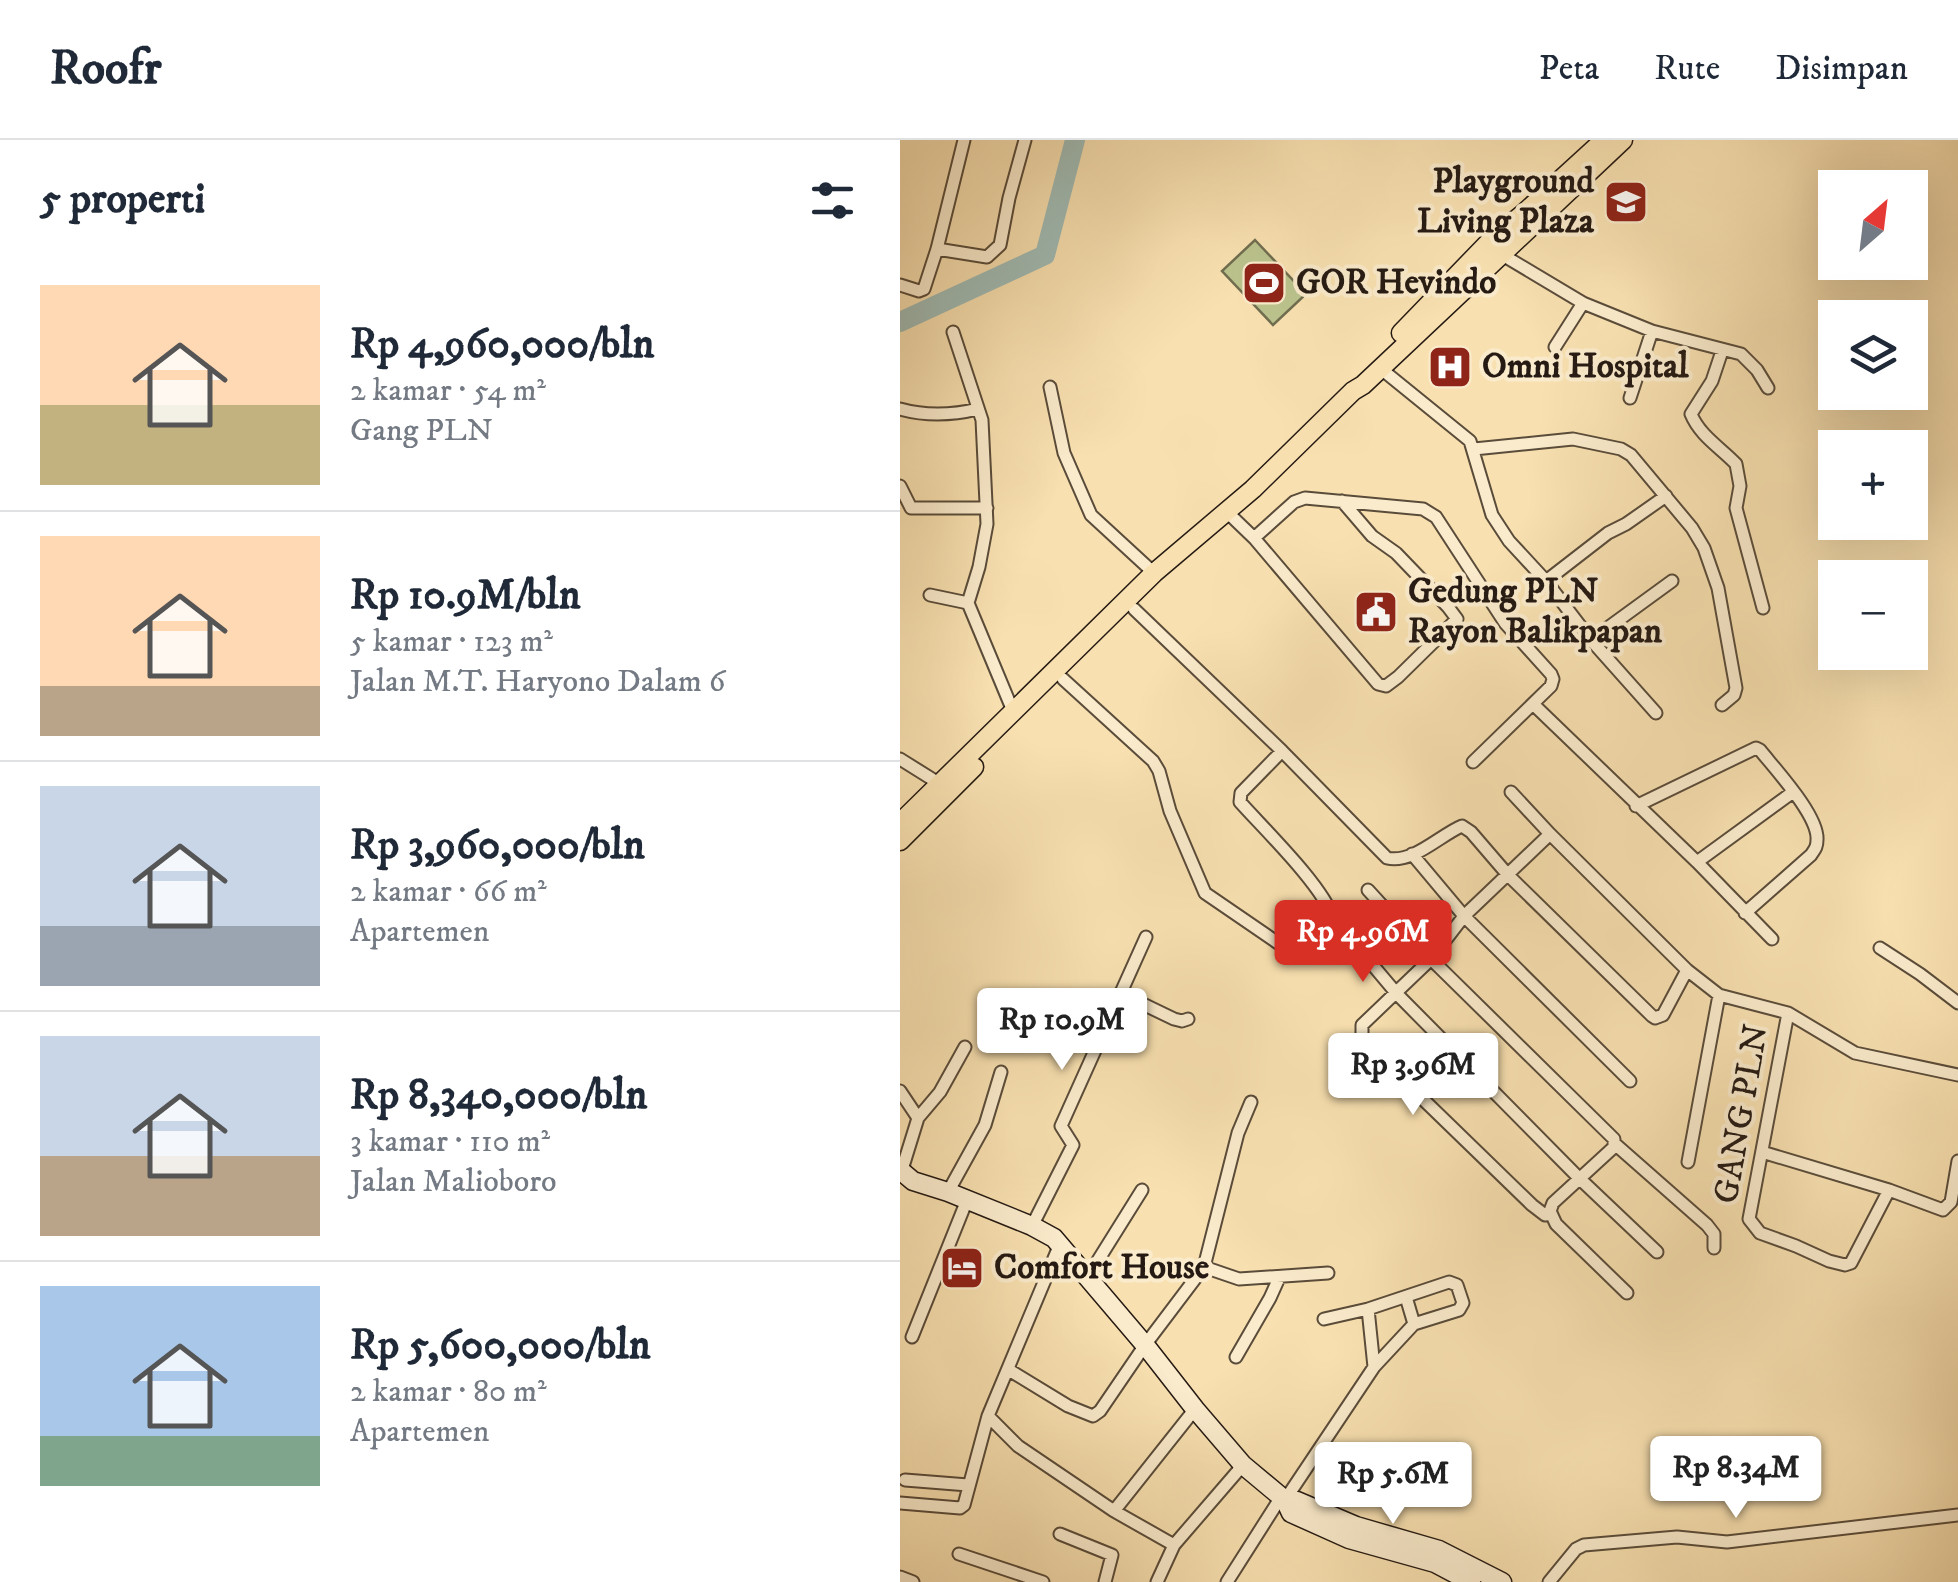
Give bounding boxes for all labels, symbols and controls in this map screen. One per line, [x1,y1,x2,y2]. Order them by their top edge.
text: Roofr [50,39,161,99]
text: Peta [1539,47,1599,91]
text: Rute [1654,47,1720,91]
text: Disimpan [1775,47,1908,91]
place label: Playground Living Plaza [1417,160,1595,244]
north arrow [1818,170,1928,280]
map controls [1818,170,1928,670]
icon: filters [805,173,860,228]
text: 5 properti [40,174,205,226]
school or university icon: Playground Living Plaza [1603,179,1649,225]
sports icon: GOR Hevindo [1241,260,1287,306]
place label: GOR Hevindo [1296,261,1496,305]
button: layers [1818,300,1928,410]
text: Rp 4,960,000/bln [350,319,655,371]
icon: home [120,325,240,445]
hospital icon: Omni Hospital [1427,344,1473,390]
place label: Omni Hospital [1482,345,1689,389]
text: 2 kamar · 54 m² [350,371,546,411]
text: Gang PLN [350,411,493,451]
button: + [1818,430,1928,540]
button: − [1818,560,1928,670]
text: Rp 10.9M/bln [350,570,581,622]
place label: Gedung PLN Rayon Balikpapan [1408,570,1663,654]
icon: home [120,576,240,696]
public building icon: Gedung PLN Rayon Balikpapan [1353,589,1399,635]
text: 5 kamar · 123 m² [350,622,553,662]
text: Jalan M.T. Haryono Dalam 6 [350,662,725,702]
text: Rp 3,960,000/bln [350,820,645,872]
icon: home [120,826,240,946]
text: 2 kamar · 66 m² [350,872,547,912]
pin: Rp 4.96M [1260,900,1466,985]
text: Apartemen [350,912,489,952]
text: Rp 4.96M [1297,912,1429,952]
pin: Rp 10.9M [959,988,1165,1073]
text: Rp 10.9M [999,1000,1125,1040]
street label: GANG PLN [1705,1021,1779,1207]
pin: Rp 3.96M [1310,1033,1516,1118]
text: Rp 3.96M [1350,1045,1476,1085]
text: Rp 8,340,000/bln [350,1070,647,1122]
icon: home [120,1076,240,1196]
text: 3 kamar · 110 m² [350,1122,550,1162]
text: Jalan Malioboro [350,1162,557,1202]
hotel icon: Comfort House [939,1245,985,1291]
place label: Comfort House [994,1246,1210,1290]
text: Rp 5,600,000/bln [350,1320,651,1372]
icon: home [120,1326,240,1446]
text: 2 kamar · 80 m² [350,1372,547,1412]
text: Apartemen [350,1412,489,1452]
pin: Rp 8.34M [1633,1436,1839,1521]
pin: Rp 5.6M [1301,1442,1485,1527]
text: Rp 8.34M [1672,1448,1800,1488]
text: Rp 5.6M [1337,1454,1449,1494]

